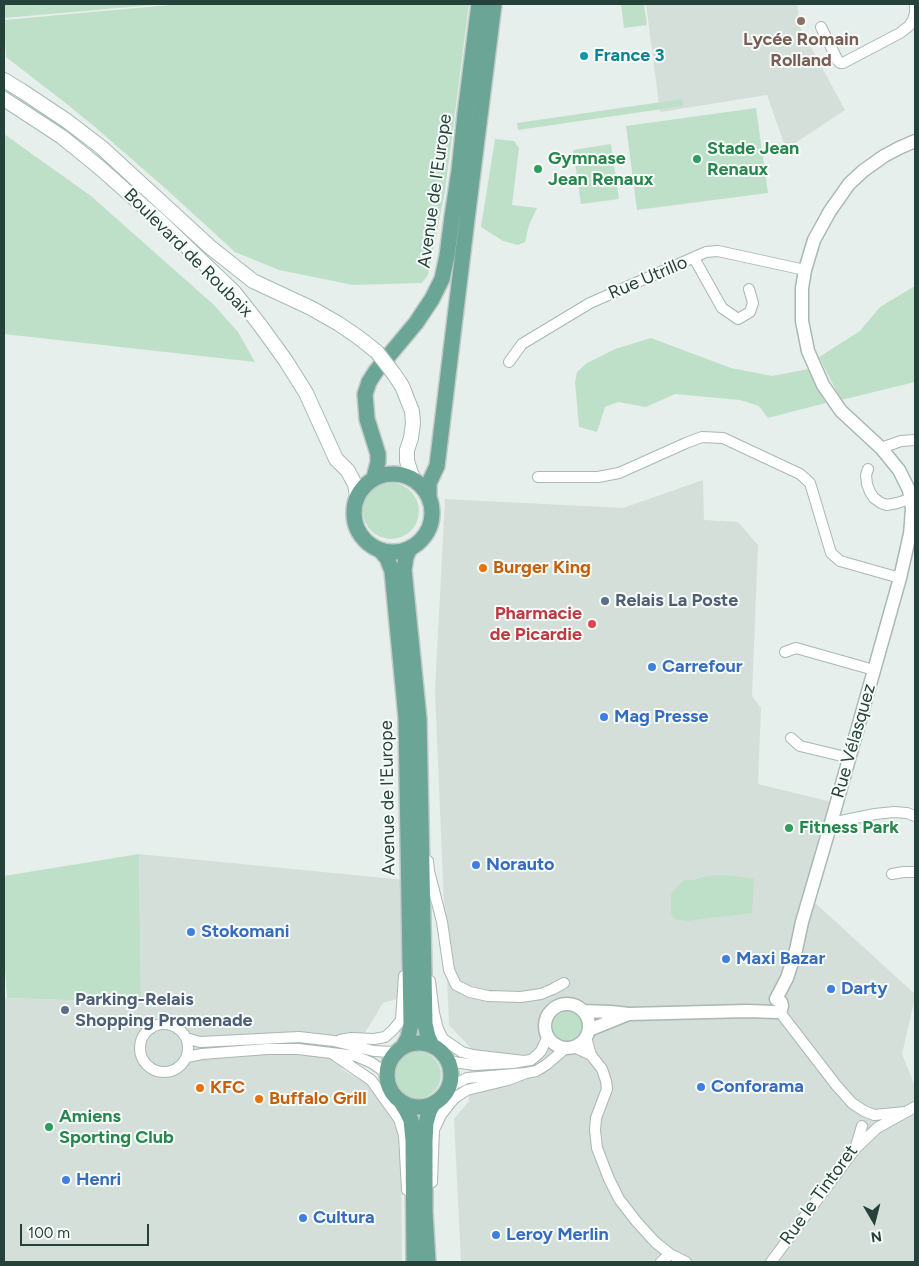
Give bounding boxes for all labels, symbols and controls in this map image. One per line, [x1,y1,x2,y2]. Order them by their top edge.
marker: Lycée Romain Rolland [795,15,807,27]
place label: Lycée Romain Rolland [743,29,859,72]
place label: France 3 [594,45,665,67]
marker: France 3 [578,50,590,62]
street label: Avenue de l'Europe [413,113,457,269]
place label: Stade Jean Renaux [707,138,799,180]
place label: Gymnase Jean Renaux [548,148,653,190]
marker: Stade Jean Renaux [691,153,703,165]
marker: Gymnase Jean Renaux [532,163,544,175]
street label: Boulevard de Roubaix [119,184,257,322]
street label: Rue Utrillo [605,252,691,304]
place label: Burger King [493,557,591,579]
marker: Burger King [477,562,489,574]
place label: Relais La Poste [615,590,738,612]
marker: Relais La Poste [599,595,611,607]
place label: Pharmacie de Picardie [490,603,582,646]
marker: Pharmacie de Picardie [586,618,598,630]
place label: Carrefour [662,656,743,678]
marker: Carrefour [646,661,658,673]
street label: Rue Vélasquez [827,681,881,801]
place label: Mag Presse [614,706,708,728]
marker: Mag Presse [598,711,610,723]
street label: Avenue de l'Europe [376,720,400,876]
place label: Fitness Park [799,817,899,839]
marker: Fitness Park [783,822,795,834]
place label: Norauto [486,854,555,876]
marker: Norauto [470,859,482,871]
place label: Stokomani [201,921,289,943]
marker: Stokomani [185,926,197,938]
place label: Maxi Bazar [736,948,825,970]
marker: Maxi Bazar [720,953,732,965]
place label: Darty [841,978,888,1000]
marker: Darty [825,983,837,995]
place label: Parking-Relais Shopping Promenade [75,989,253,1032]
marker: Parking-Relais Shopping Promenade [59,1004,71,1016]
place label: Conforama [711,1076,804,1098]
place label: KFC [210,1077,245,1099]
marker: Conforama [695,1081,707,1093]
marker: KFC [194,1082,206,1094]
place label: Buffalo Grill [269,1088,367,1110]
marker: Buffalo Grill [253,1093,265,1105]
place label: Amiens Sporting Club [59,1106,174,1148]
marker: Amiens Sporting Club [43,1121,55,1133]
street label: Rue le Tintoret [776,1141,862,1249]
place label: Henri [76,1169,121,1191]
marker: Henri [60,1174,72,1186]
north arrow [849,1196,899,1246]
place label: Cultura [313,1207,375,1229]
marker: Cultura [297,1212,309,1224]
scale bar [22,1214,151,1246]
text: 100 m [28,1224,70,1242]
place label: Leroy Merlin [506,1224,609,1246]
text: N [870,1227,883,1246]
marker: Leroy Merlin [490,1229,502,1241]

